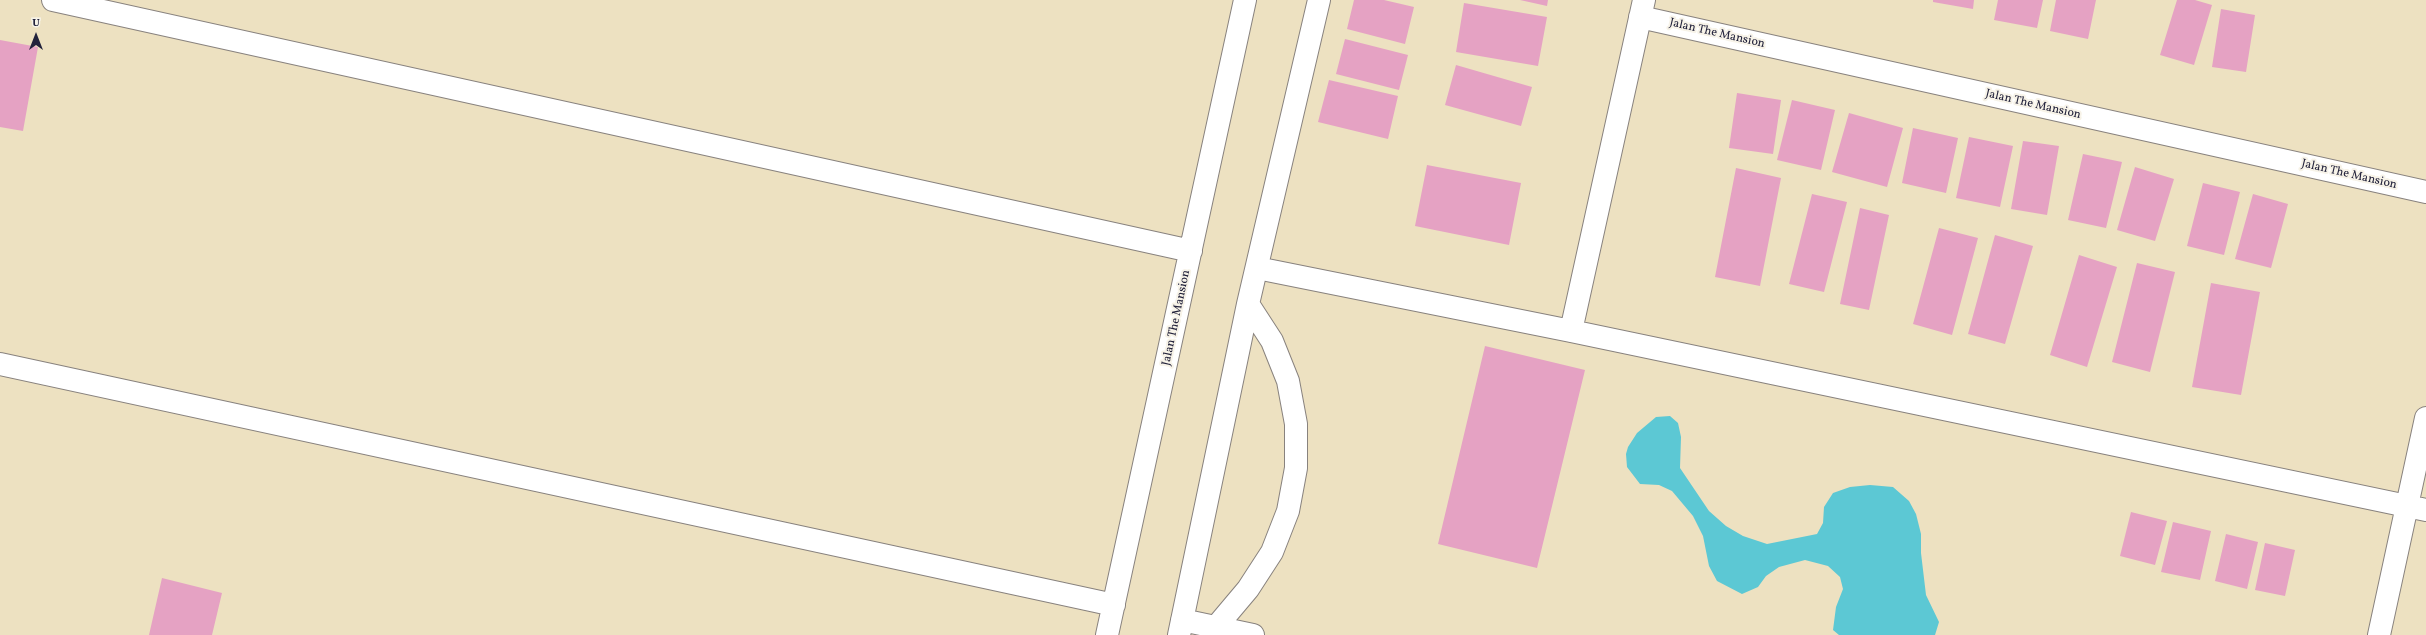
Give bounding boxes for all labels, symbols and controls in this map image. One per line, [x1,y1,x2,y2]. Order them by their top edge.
north arrow [16,16,56,56]
text: U [32,16,40,31]
street label: Jalan The Mansion [1668,16,1766,52]
street label: Jalan The Mansion [1984,87,2082,123]
street label: Jalan The Mansion [2300,157,2398,193]
street label: Jalan The Mansion [1160,269,1194,367]

